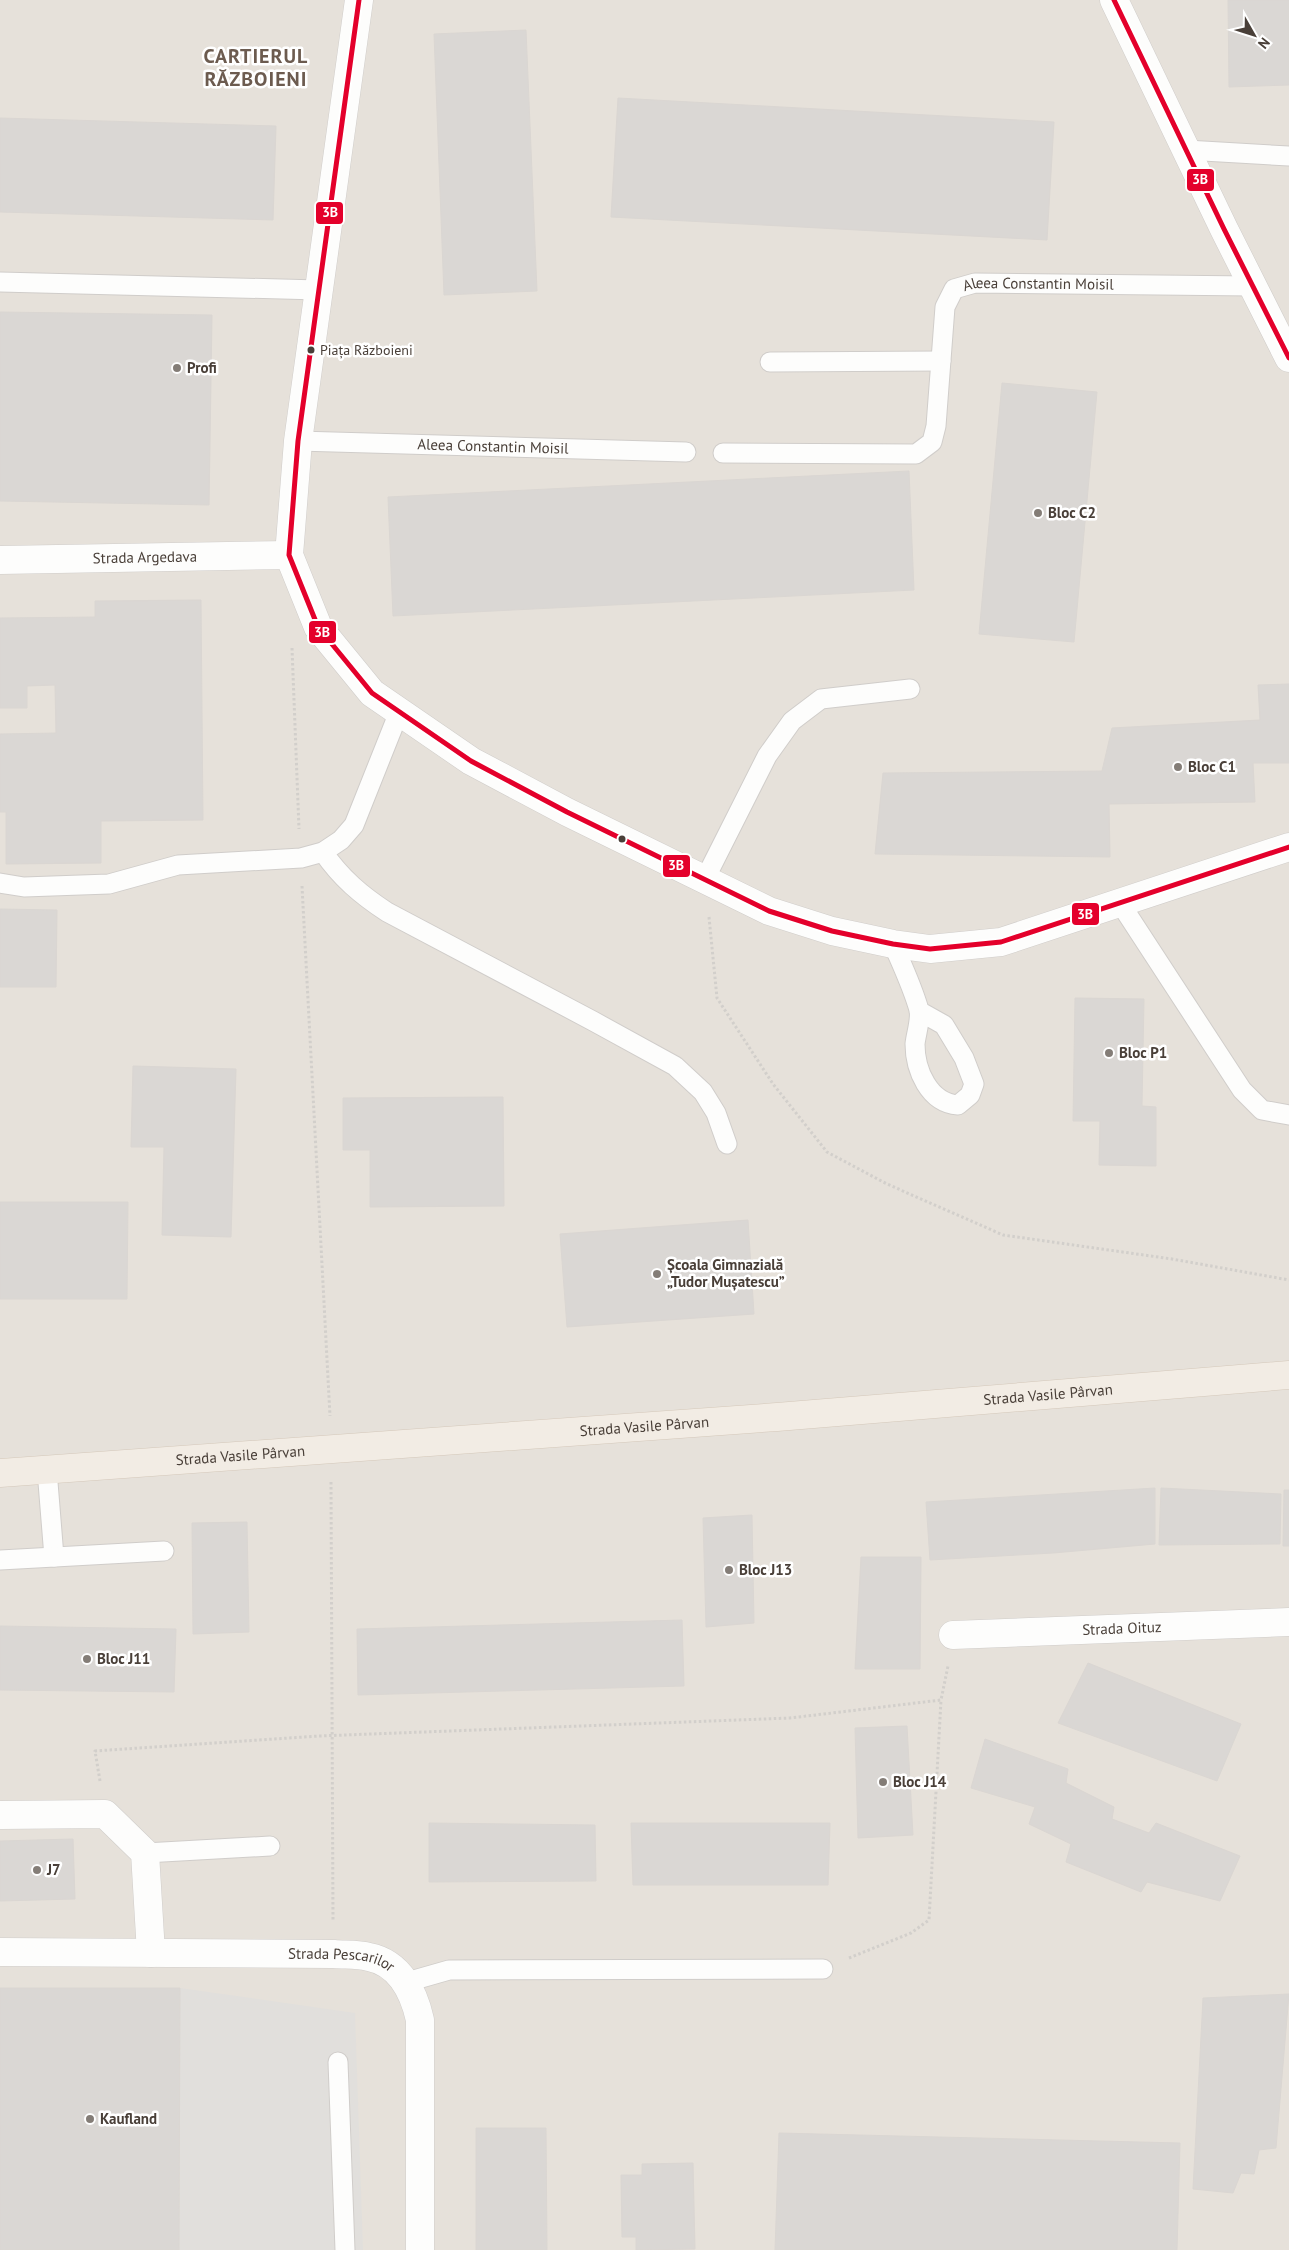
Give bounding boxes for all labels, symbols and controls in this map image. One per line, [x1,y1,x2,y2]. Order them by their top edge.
north arrow [1229,10,1279,60]
text: N [1254,34,1274,52]
district label: CARTIERUL RĂZBOIENI [204,43,308,92]
line badge: 3B [1186,168,1215,192]
text: 3B [1192,170,1208,188]
line badge: 3B [315,201,344,225]
text: 3B [322,203,338,221]
street label: Aleea Constantin Moisil [960,273,1115,295]
place label: Piața Războieni [320,341,413,359]
marker: Piața Războieni [306,345,316,355]
place label: Profi [187,358,217,377]
marker: Profi [171,362,183,374]
street label: Aleea Constantin Moisil [417,434,569,458]
place label: Bloc C2 [1048,503,1096,522]
marker: Bloc C2 [1032,507,1044,519]
street label: Strada Argedava [93,547,197,567]
line badge: 3B [308,620,337,644]
text: 3B [314,623,330,641]
place label: Bloc C1 [1188,757,1236,776]
marker: Bloc C1 [1172,761,1184,773]
unlabelled marker [617,834,627,844]
line badge: 3B [662,854,691,878]
text: 3B [668,856,684,874]
line badge: 3B [1071,902,1100,926]
text: 3B [1077,905,1093,923]
place label: Bloc P1 [1119,1043,1167,1062]
marker: Bloc P1 [1103,1047,1115,1059]
place label: Școala Gimnazială „Tudor Mușatescu” [667,1255,785,1291]
marker: Școala Gimnazială „Tudor Mușatescu” [651,1268,663,1280]
street label: Strada Vasile Pârvan [983,1379,1113,1409]
street label: Strada Vasile Pârvan [579,1412,710,1440]
street label: Strada Vasile Pârvan [175,1441,306,1469]
place label: Bloc J13 [739,1560,792,1579]
marker: Bloc J13 [723,1564,735,1576]
street label: Strada Oituz [1082,1617,1162,1639]
place label: Bloc J11 [97,1649,150,1668]
marker: Bloc J11 [81,1653,93,1665]
place label: Bloc J14 [893,1772,947,1791]
marker: Bloc J14 [877,1776,889,1788]
place label: J7 [46,1860,61,1879]
marker: J7 [31,1864,43,1876]
street label: Strada Pescarilor [288,1944,399,1976]
place label: Kaufland [100,2109,157,2128]
marker: Kaufland [84,2113,96,2125]

